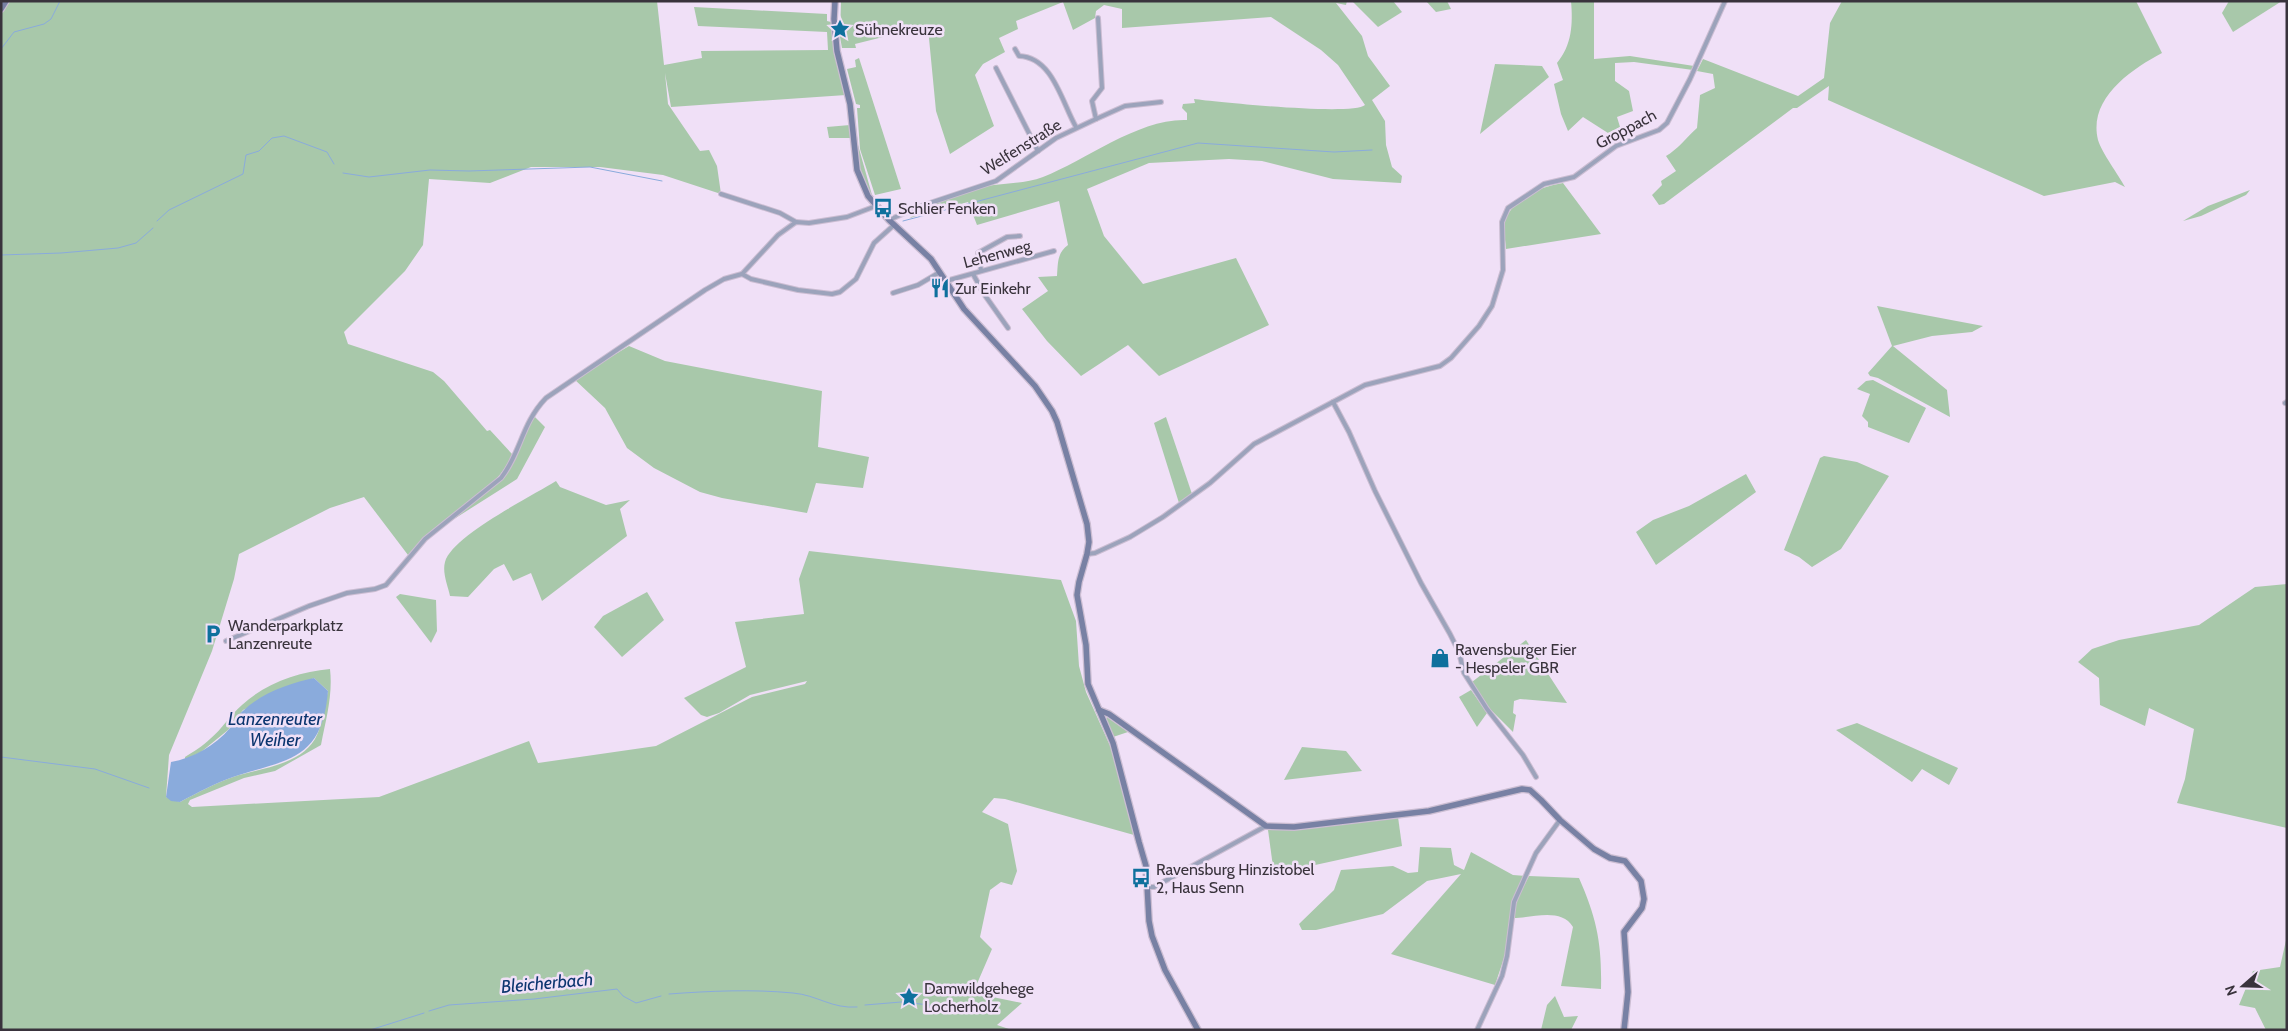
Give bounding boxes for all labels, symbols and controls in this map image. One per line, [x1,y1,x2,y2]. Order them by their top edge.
place icon: Sühnekreuze [829,18,851,40]
place label: Sühnekreuze [855,20,943,39]
street label: Groppach [1593,105,1659,153]
street label: Welfenstraße [977,115,1065,179]
bus stop icon: Schlier Fenken [872,197,894,219]
place label: Schlier Fenken [898,199,996,218]
street label: Lehenweg [961,236,1034,272]
restaurant icon: Zur Einkehr [929,277,951,299]
place label: Zur Einkehr [955,279,1032,298]
place label: Wanderparkplatz Lanzenreute [228,616,344,653]
parking icon: Wanderparkplatz Lanzenreute [202,623,224,645]
place label: Ravensburger Eier - Hespeler GBR [1455,640,1577,677]
shop icon: Ravensburger Eier - Hespeler GBR [1429,647,1451,669]
water label: Lanzenreuter Weiher [228,708,324,751]
place label: Ravensburg Hinzistobel 2, Haus Senn [1156,860,1314,897]
bus stop icon: Ravensburg Hinzistobel 2, Haus Senn [1130,867,1152,889]
north arrow [2218,961,2268,1011]
water label: Bleicherbach [500,968,594,998]
place label: Damwildgehege Locherholz [924,979,1034,1016]
text: N [2221,983,2241,998]
place icon: Damwildgehege Locherholz [898,986,920,1008]

